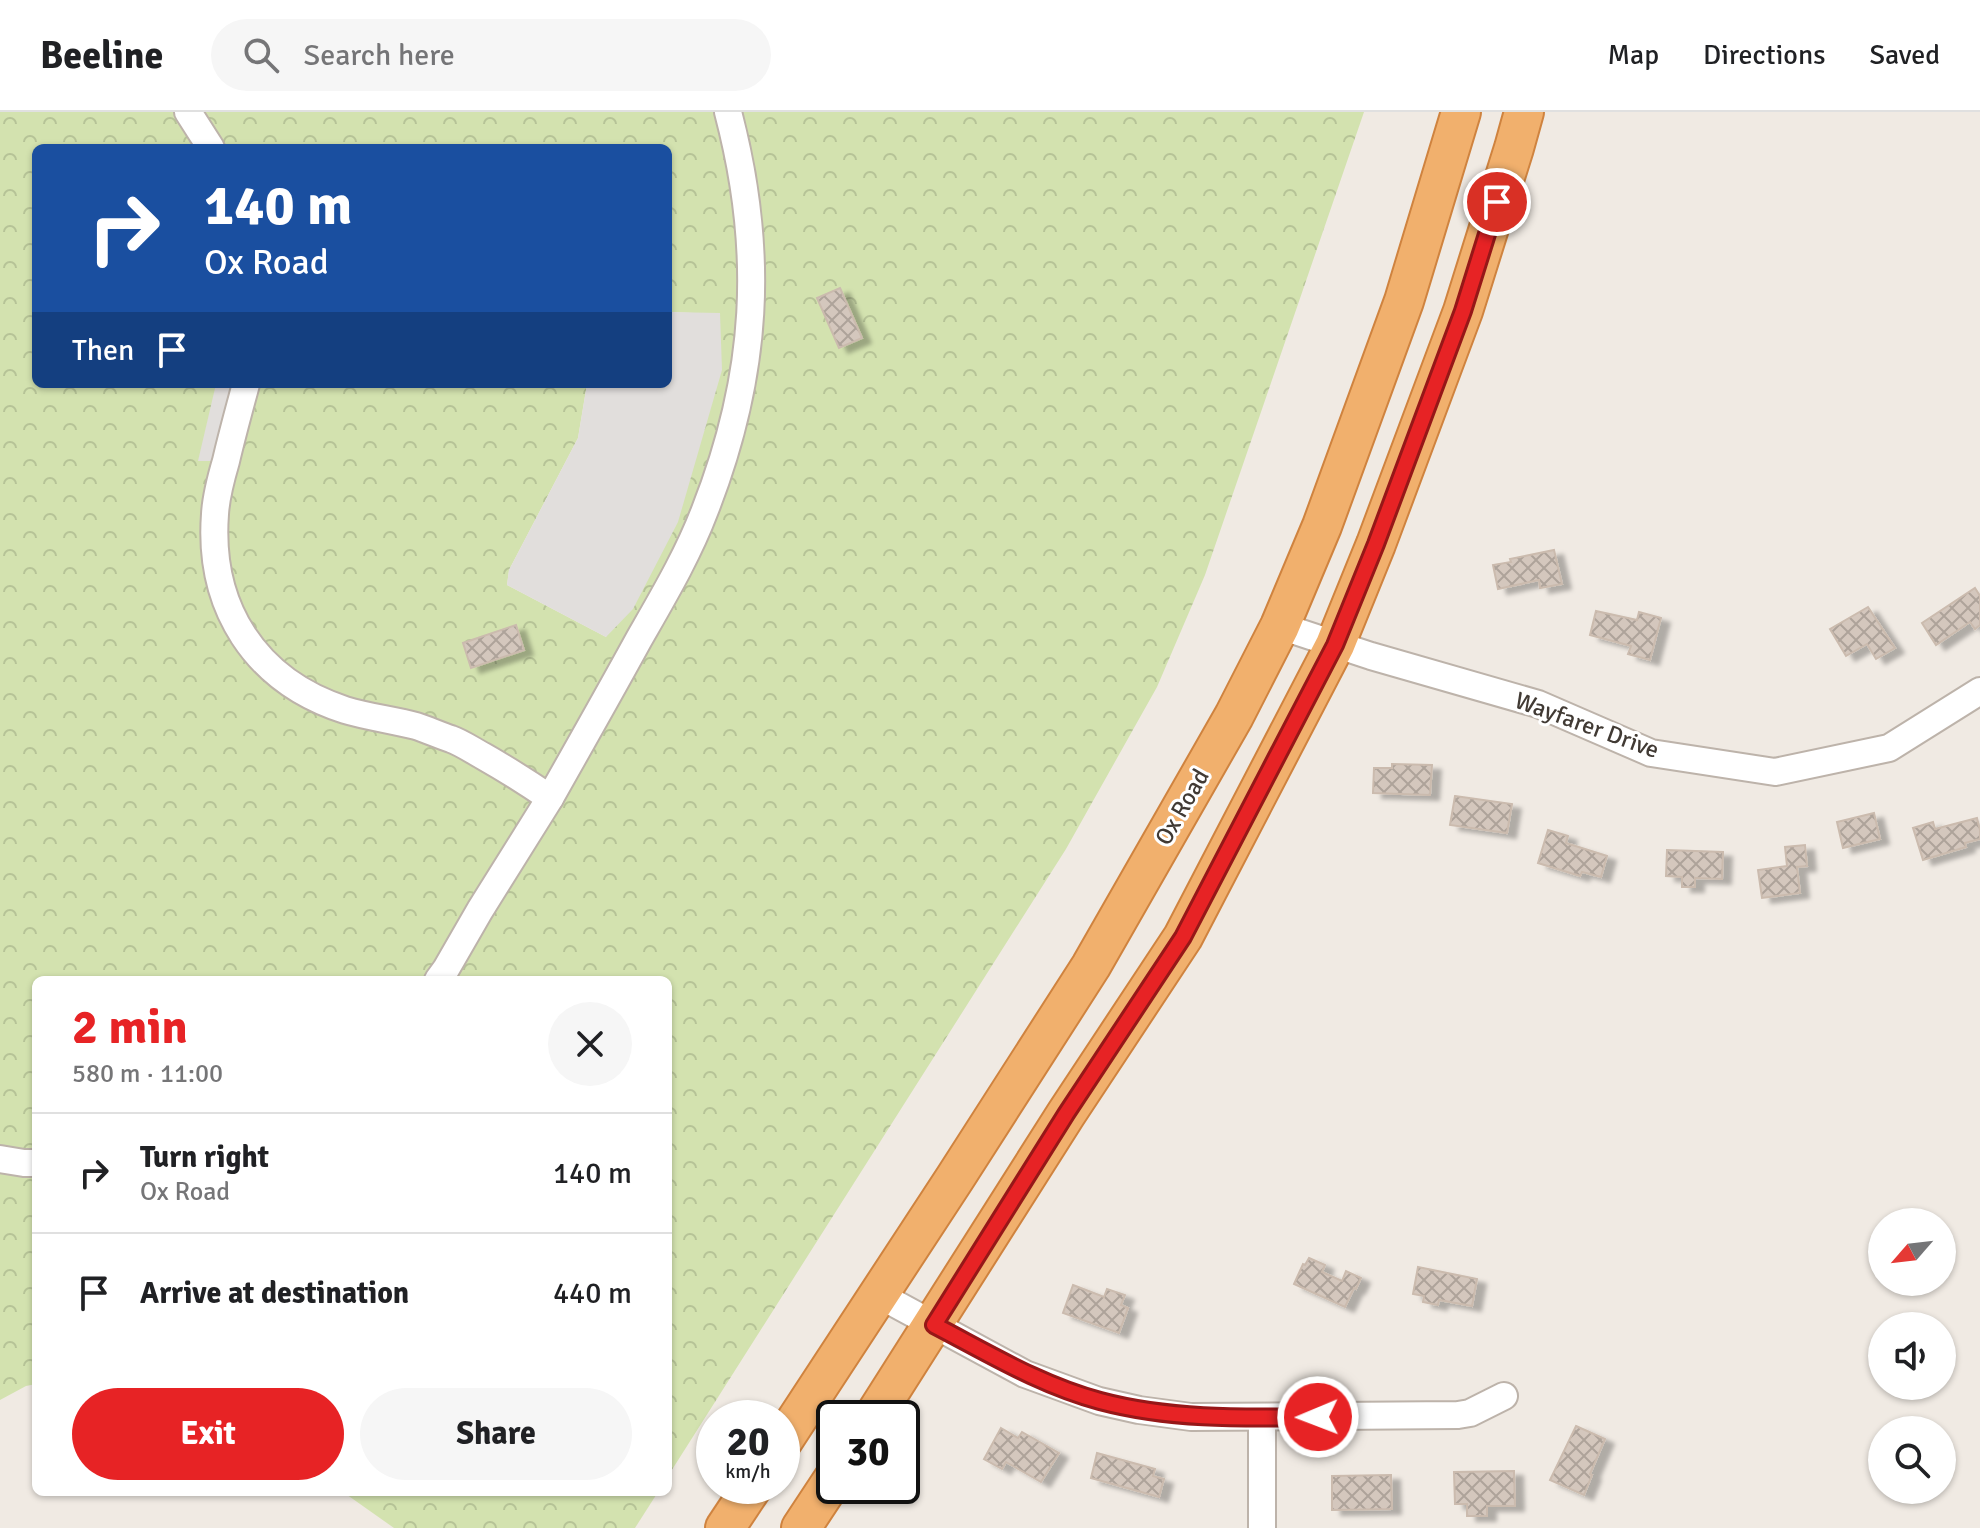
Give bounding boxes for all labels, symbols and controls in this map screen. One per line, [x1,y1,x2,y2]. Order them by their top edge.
search box [211,19,771,91]
text: Beeline [40,32,163,79]
icon: search [239,33,283,77]
text: Search here [303,37,455,74]
text: Map [1607,38,1659,72]
text: Directions [1703,38,1825,72]
text: Saved [1869,38,1940,72]
pin [1463,168,1531,236]
text: 140 m [204,171,352,240]
icon: right [72,176,176,280]
icon: arrive [1475,180,1519,224]
text: Ox Road [204,240,329,285]
icon: arrive [150,328,194,372]
text: Then [72,332,134,369]
street label: Wayfarer Drive [1511,685,1663,765]
street label: Ox Road [1148,763,1216,851]
text: 2 min [72,998,188,1057]
button: close [548,1002,632,1086]
text: 580 m · 11:00 [72,1058,223,1090]
text: Turn right [140,1139,269,1176]
icon: right [72,1151,116,1195]
text: 140 m [553,1155,632,1192]
text: Ox Road [140,1176,230,1208]
north arrow [1868,1208,1956,1296]
map controls [1868,1208,1956,1504]
icon: arrive [72,1271,116,1315]
text: Arrive at destination [140,1275,409,1312]
text: 440 m [553,1275,632,1312]
button: sound [1868,1312,1956,1400]
position arrow [1276,1375,1360,1459]
button: Exit [72,1388,344,1480]
button: Share [360,1388,632,1480]
speed limit sign: 30 [816,1400,920,1504]
button: search [1868,1416,1956,1504]
text: 20 [726,1417,770,1467]
text: km/h [725,1459,771,1484]

